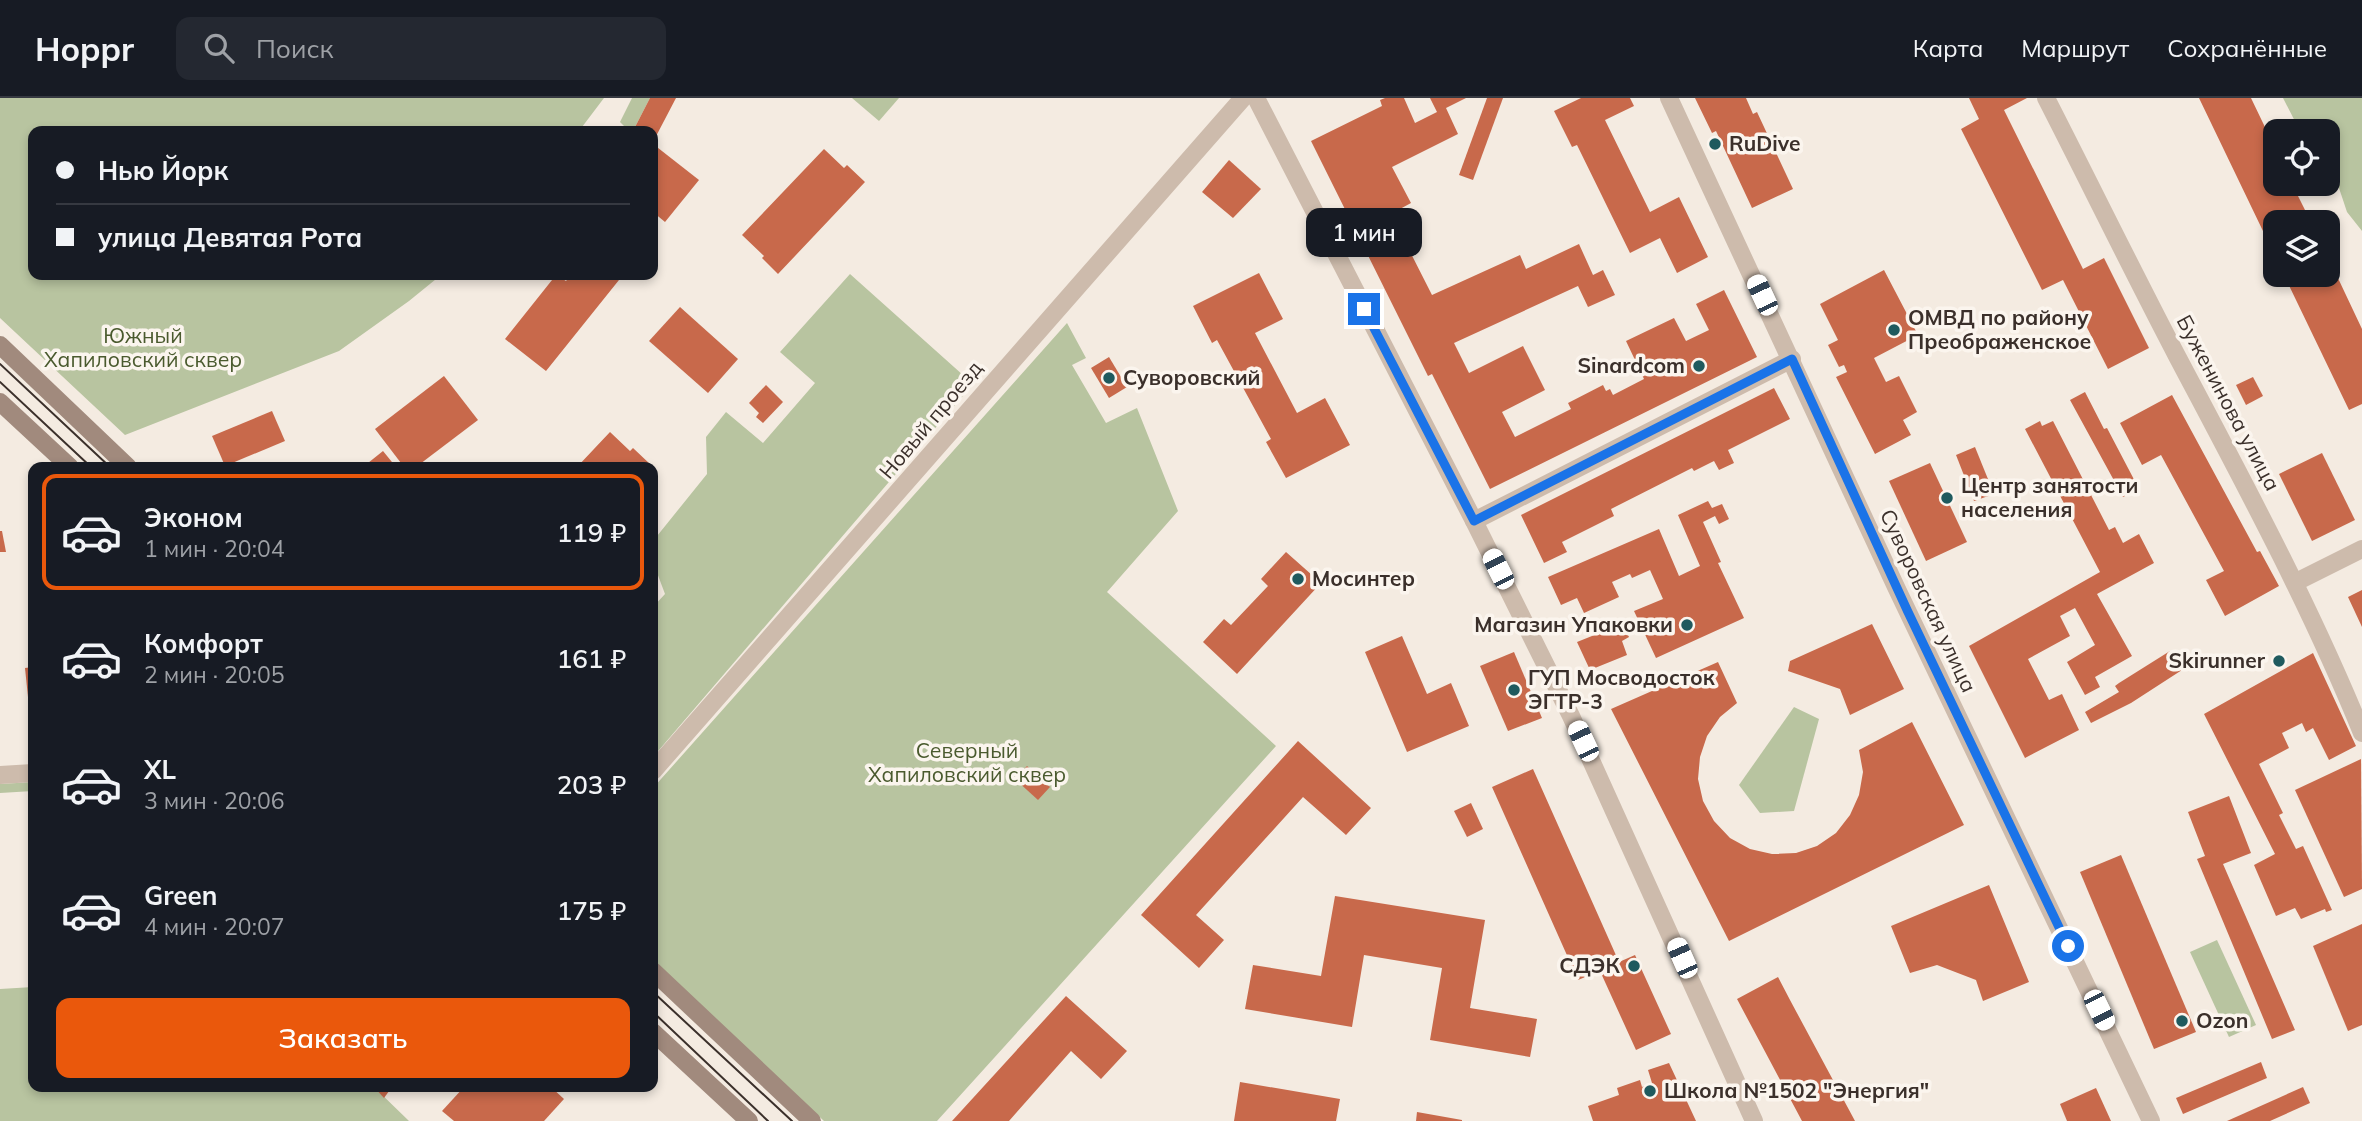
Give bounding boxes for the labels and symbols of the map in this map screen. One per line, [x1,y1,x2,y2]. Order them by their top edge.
place label: RuDive [1729,130,1800,156]
marker: RuDive [1707,136,1723,152]
callout: 1 мин [1306,208,1422,256]
car [1744,272,1781,318]
route end [1348,293,1380,325]
place label: ОМВД по району Преображенское [1908,304,2091,354]
street label: Буженинова улица [2172,310,2286,495]
park label: Южный Хапиловский сквер [44,322,242,372]
marker: ОМВД по району Преображенское [1886,322,1902,338]
place label: Sinardcom [1578,352,1685,378]
street label: Новый проезд [873,355,987,484]
marker: Sinardcom [1691,358,1707,374]
place label: Суворовский [1123,364,1260,390]
marker: Суворовский [1101,370,1117,386]
place label: Центр занятости населения [1961,472,2138,522]
marker: Центр занятости населения [1939,490,1955,506]
street label: Суворовская улица [1875,505,1983,696]
car [1480,546,1517,592]
place label: Мосинтер [1312,565,1415,591]
marker: Мосинтер [1290,571,1306,587]
place label: Магазин Упаковки [1474,611,1673,637]
marker: Магазин Упаковки [1679,617,1695,633]
place label: Skirunner [2169,647,2266,673]
marker: Skirunner [2271,653,2287,669]
place label: ГУП Мосводосток ЭГТР-3 [1528,664,1716,714]
marker: ГУП Мосводосток ЭГТР-3 [1506,682,1522,698]
car [1565,718,1602,764]
park label: Северный Хапиловский сквер [868,737,1066,787]
route start [2052,930,2084,962]
car [1664,935,1701,981]
place label: СДЭК [1559,952,1621,978]
marker: СДЭК [1626,958,1642,974]
car [2081,987,2118,1033]
place label: Ozon [2196,1007,2248,1033]
marker: Ozon [2174,1013,2190,1029]
place label: Школа №1502 "Энергия" [1664,1077,1929,1103]
marker: Школа №1502 "Энергия" [1642,1083,1658,1099]

